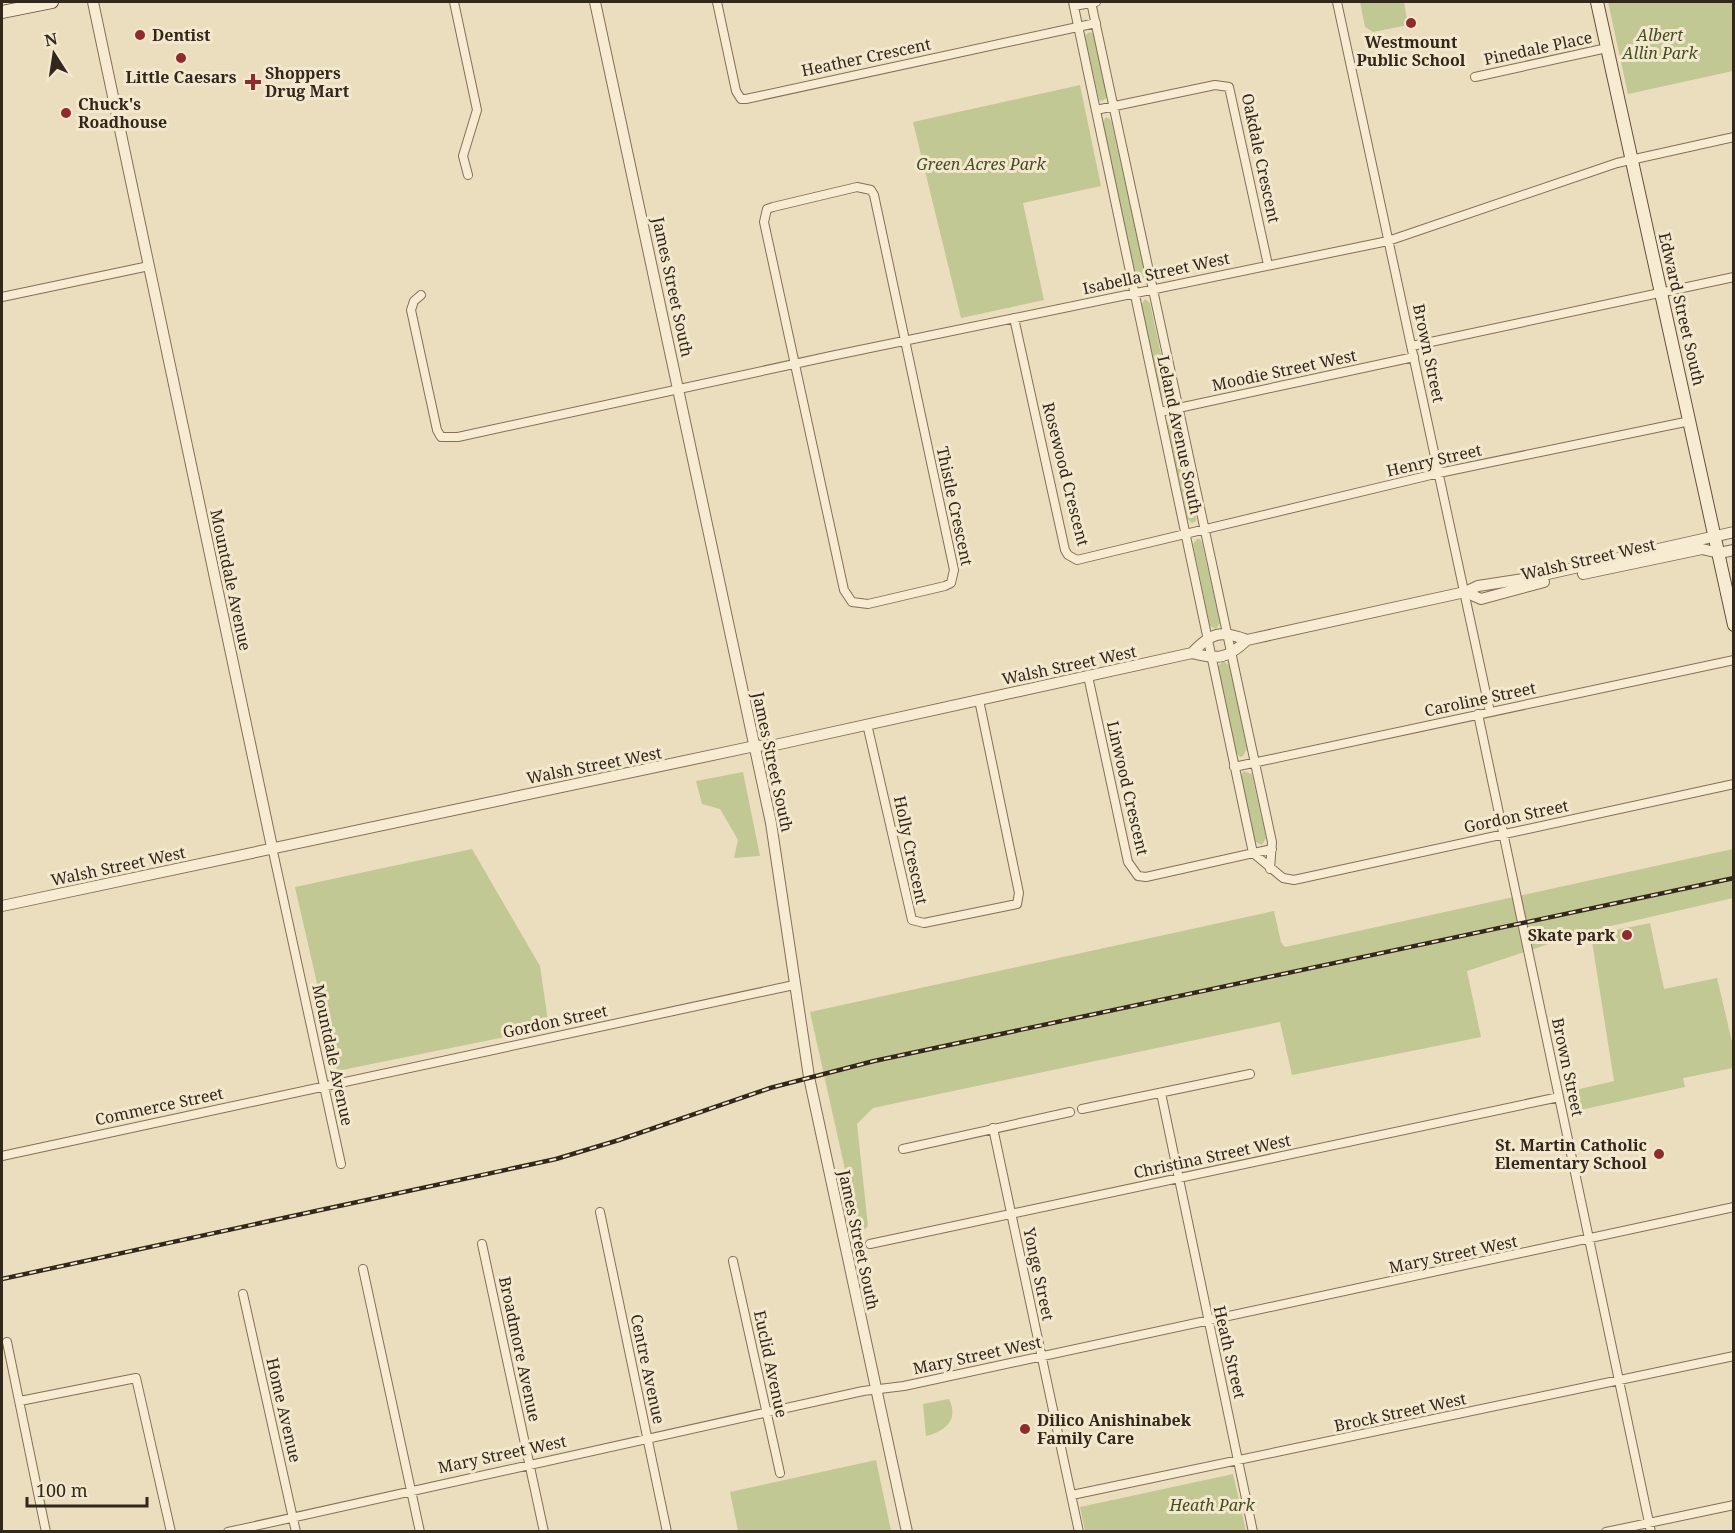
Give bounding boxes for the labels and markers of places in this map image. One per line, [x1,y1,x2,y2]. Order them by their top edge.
marker: Westmount Public School [1404,16,1418,30]
place label: Dentist [152,24,211,46]
marker: Dentist [133,28,147,42]
place label: Westmount Public School [1357,31,1466,71]
marker: Little Caesars [174,51,188,65]
place label: Shoppers Drug Mart [265,62,350,102]
place label: Little Caesars [126,66,237,88]
marker: Shoppers Drug Mart [246,75,260,89]
place label: Chuck's Roadhouse [78,93,167,133]
marker: Chuck's Roadhouse [59,106,73,120]
place label: Skate park [1528,924,1616,946]
marker: Skate park [1620,928,1634,942]
place label: St. Martin Catholic Elementary School [1495,1134,1647,1174]
marker: St. Martin Catholic Elementary School [1652,1147,1666,1161]
place label: Dilico Anishinabek Family Care [1037,1409,1192,1449]
marker: Dilico Anishinabek Family Care [1018,1422,1032,1436]

